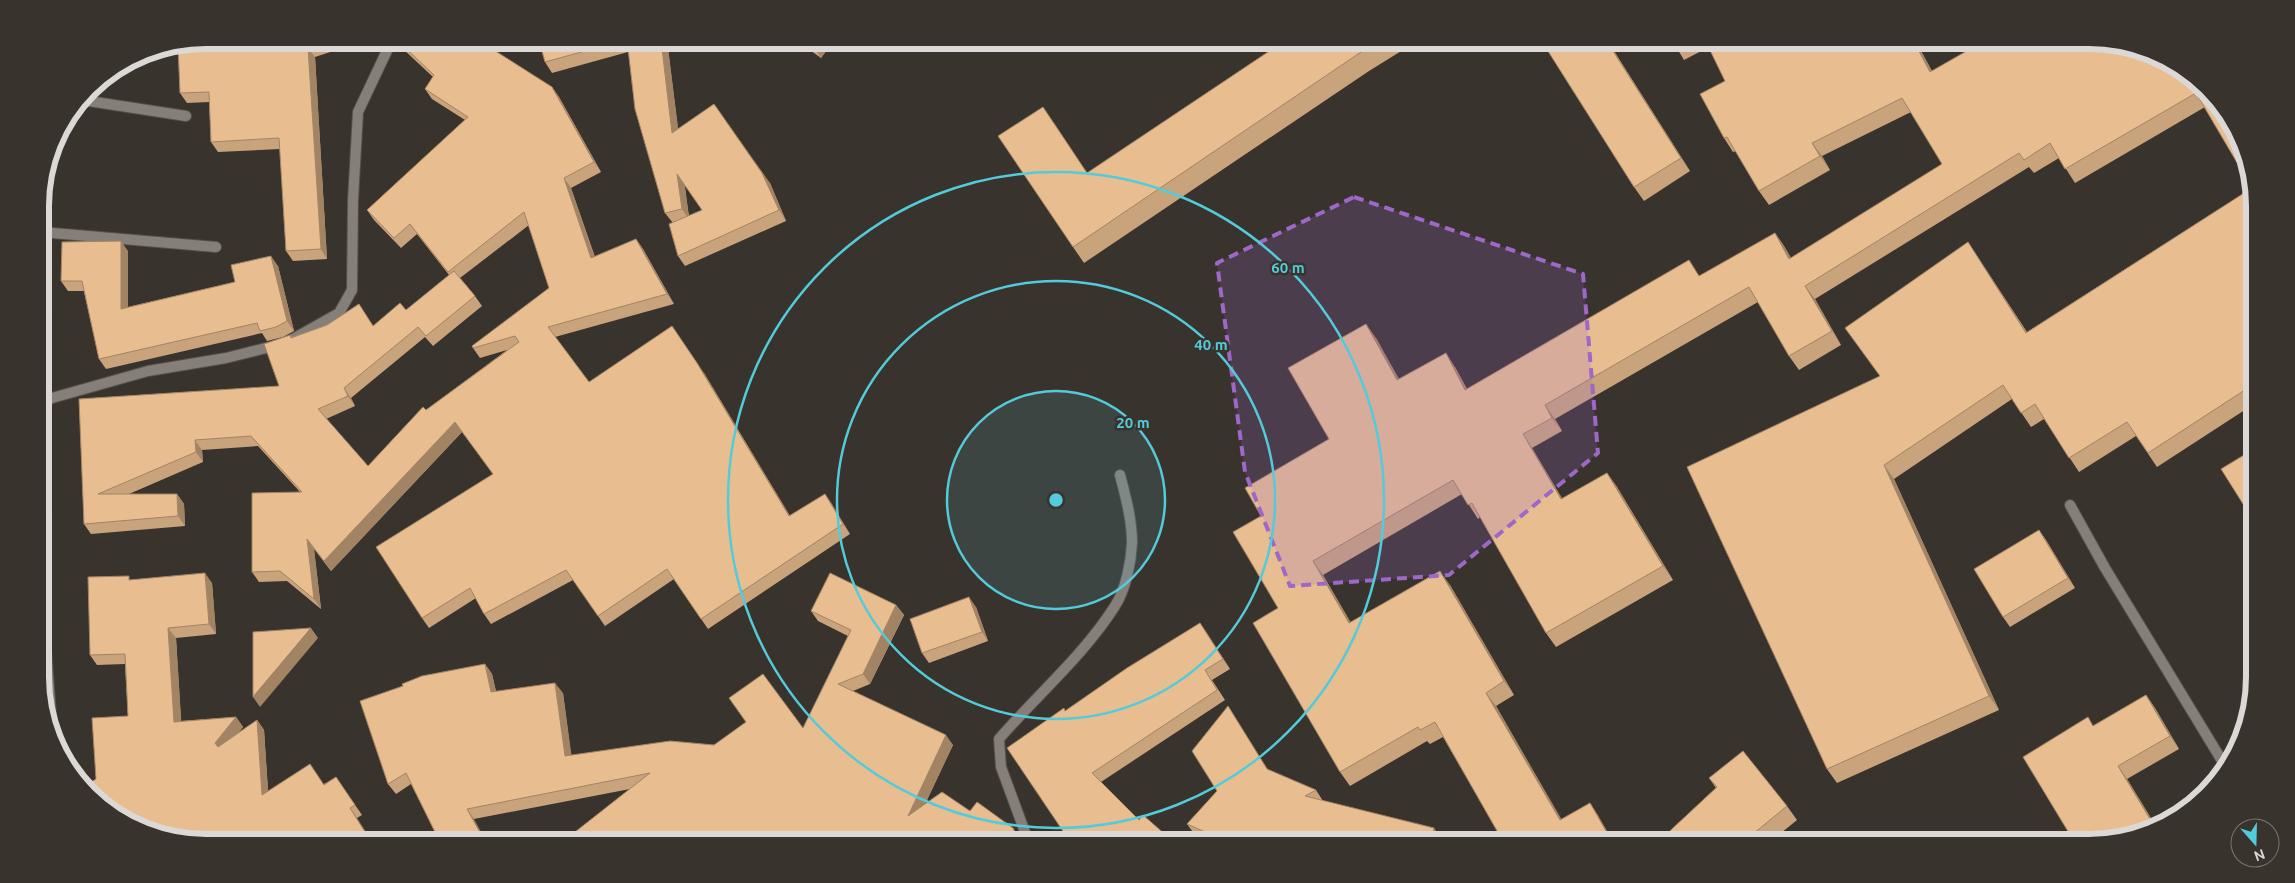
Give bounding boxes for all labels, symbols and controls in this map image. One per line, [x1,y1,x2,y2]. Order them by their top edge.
text: 60 m [1271,259,1305,276]
text: 40 m [1194,336,1228,353]
text: 20 m [1116,414,1150,431]
centre of rings [1047,491,1065,509]
north arrow [2230,818,2280,868]
text: N [2252,846,2267,865]

